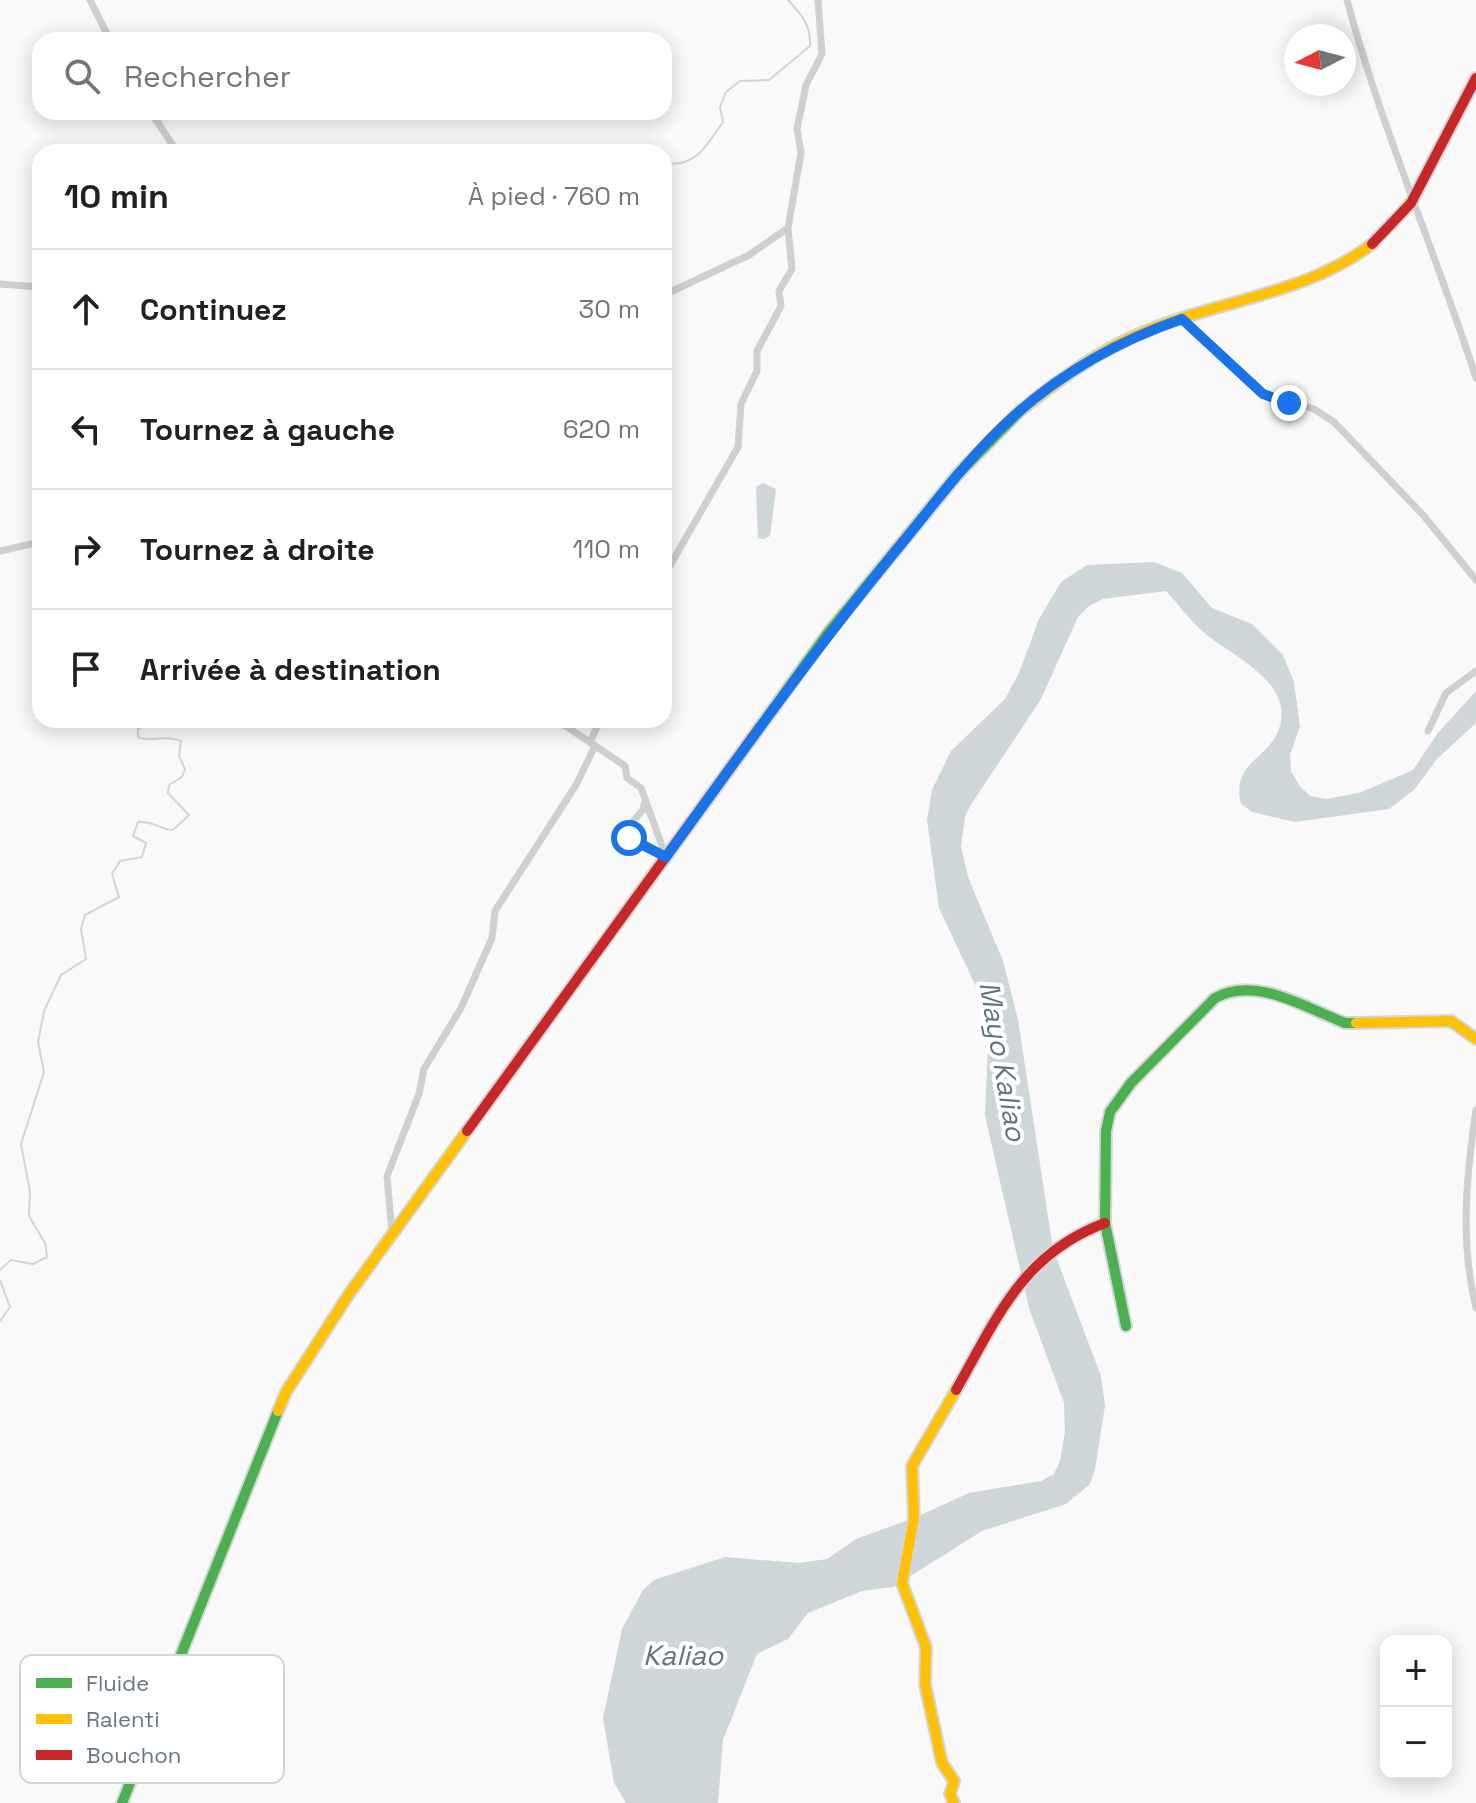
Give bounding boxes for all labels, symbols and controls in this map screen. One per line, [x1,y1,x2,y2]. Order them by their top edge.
north arrow [1284,24,1356,96]
search box [32,32,672,120]
icon: search [60,54,104,98]
text: Rechercher [124,57,291,96]
text: 10 min [64,175,169,218]
text: À pied · 760 m [468,179,640,213]
icon: ahead [64,287,108,331]
text: Continuez [140,290,287,329]
text: 30 m [579,292,640,326]
route end [1271,385,1307,421]
icon: left [64,407,108,451]
text: Tournez à gauche [140,410,395,449]
text: 620 m [563,412,640,446]
icon: right [64,527,108,571]
text: Tournez à droite [140,530,374,569]
text: 110 m [573,532,640,566]
icon: arrive [64,647,108,691]
text: Arrivée à destination [140,650,441,689]
route start [611,820,647,856]
water label: Mayo Kaliao [971,978,1035,1144]
map controls [1380,1635,1452,1779]
button: + [1380,1635,1452,1707]
water label: Kaliao [643,1637,724,1673]
legend [20,1655,284,1783]
text: Fluide [86,1669,149,1697]
text: Ralenti [86,1705,160,1733]
button: − [1380,1707,1452,1779]
text: Bouchon [86,1741,181,1769]

